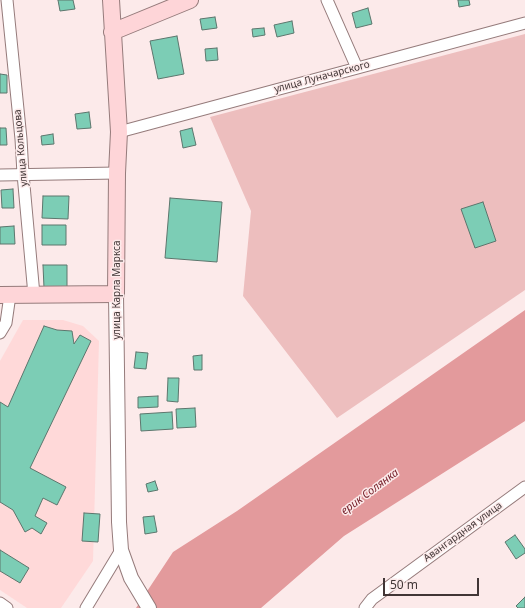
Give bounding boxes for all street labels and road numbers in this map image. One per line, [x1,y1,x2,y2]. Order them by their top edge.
street label: улица Луначарского [273,58,371,96]
street label: улица Кольцова [12,109,30,187]
street label: улица Карла Маркса [111,240,123,340]
street label: Авангардная улица [421,499,505,565]

